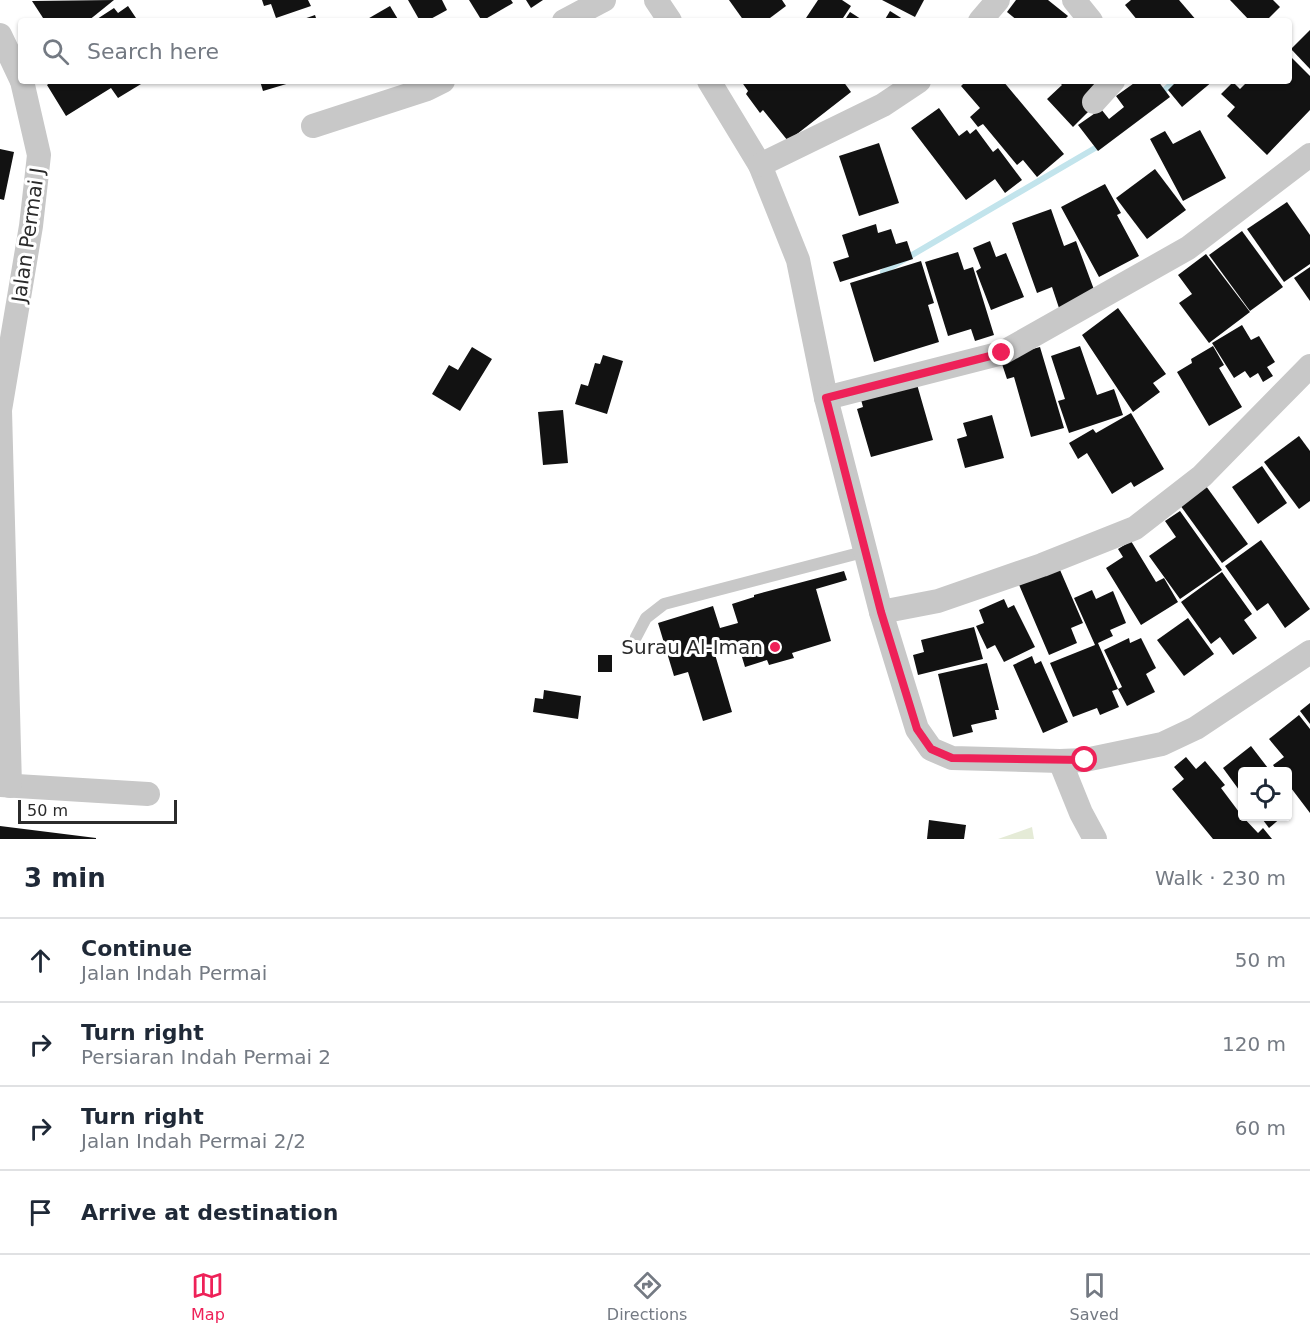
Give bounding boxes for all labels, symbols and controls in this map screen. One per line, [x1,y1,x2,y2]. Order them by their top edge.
search box [18,18,1292,84]
icon: search [39,35,72,68]
text: Search here [87,39,219,64]
street label: Jalan Permai J [6,166,49,306]
route end [988,339,1014,365]
place label: Surau Al-Iman [621,635,763,659]
marker: Surau Al-Iman [768,640,782,654]
route start [1071,746,1097,772]
map controls [1238,767,1292,821]
button: locate [1238,767,1292,821]
scale bar [18,797,177,824]
text: 50 m [27,801,68,820]
text: 3 min [24,863,106,893]
text: Walk · 230 m [1155,866,1286,890]
text: Continue [81,936,192,961]
icon: ahead [24,944,57,977]
text: 50 m [1235,948,1286,972]
text: Jalan Indah Permai [81,961,267,985]
text: Turn right [81,1020,204,1045]
icon: right [24,1028,57,1061]
text: 120 m [1222,1032,1286,1056]
text: Persiaran Indah Permai 2 [81,1045,331,1069]
text: Turn right [81,1104,204,1129]
icon: right [24,1112,57,1145]
text: 60 m [1235,1116,1286,1140]
text: Jalan Indah Permai 2/2 [81,1129,306,1153]
icon: arrive [24,1196,57,1229]
text: Arrive at destination [81,1200,338,1225]
tab: Map [191,1269,225,1324]
tab: Directions [607,1269,687,1324]
tab: Saved [1070,1269,1119,1324]

